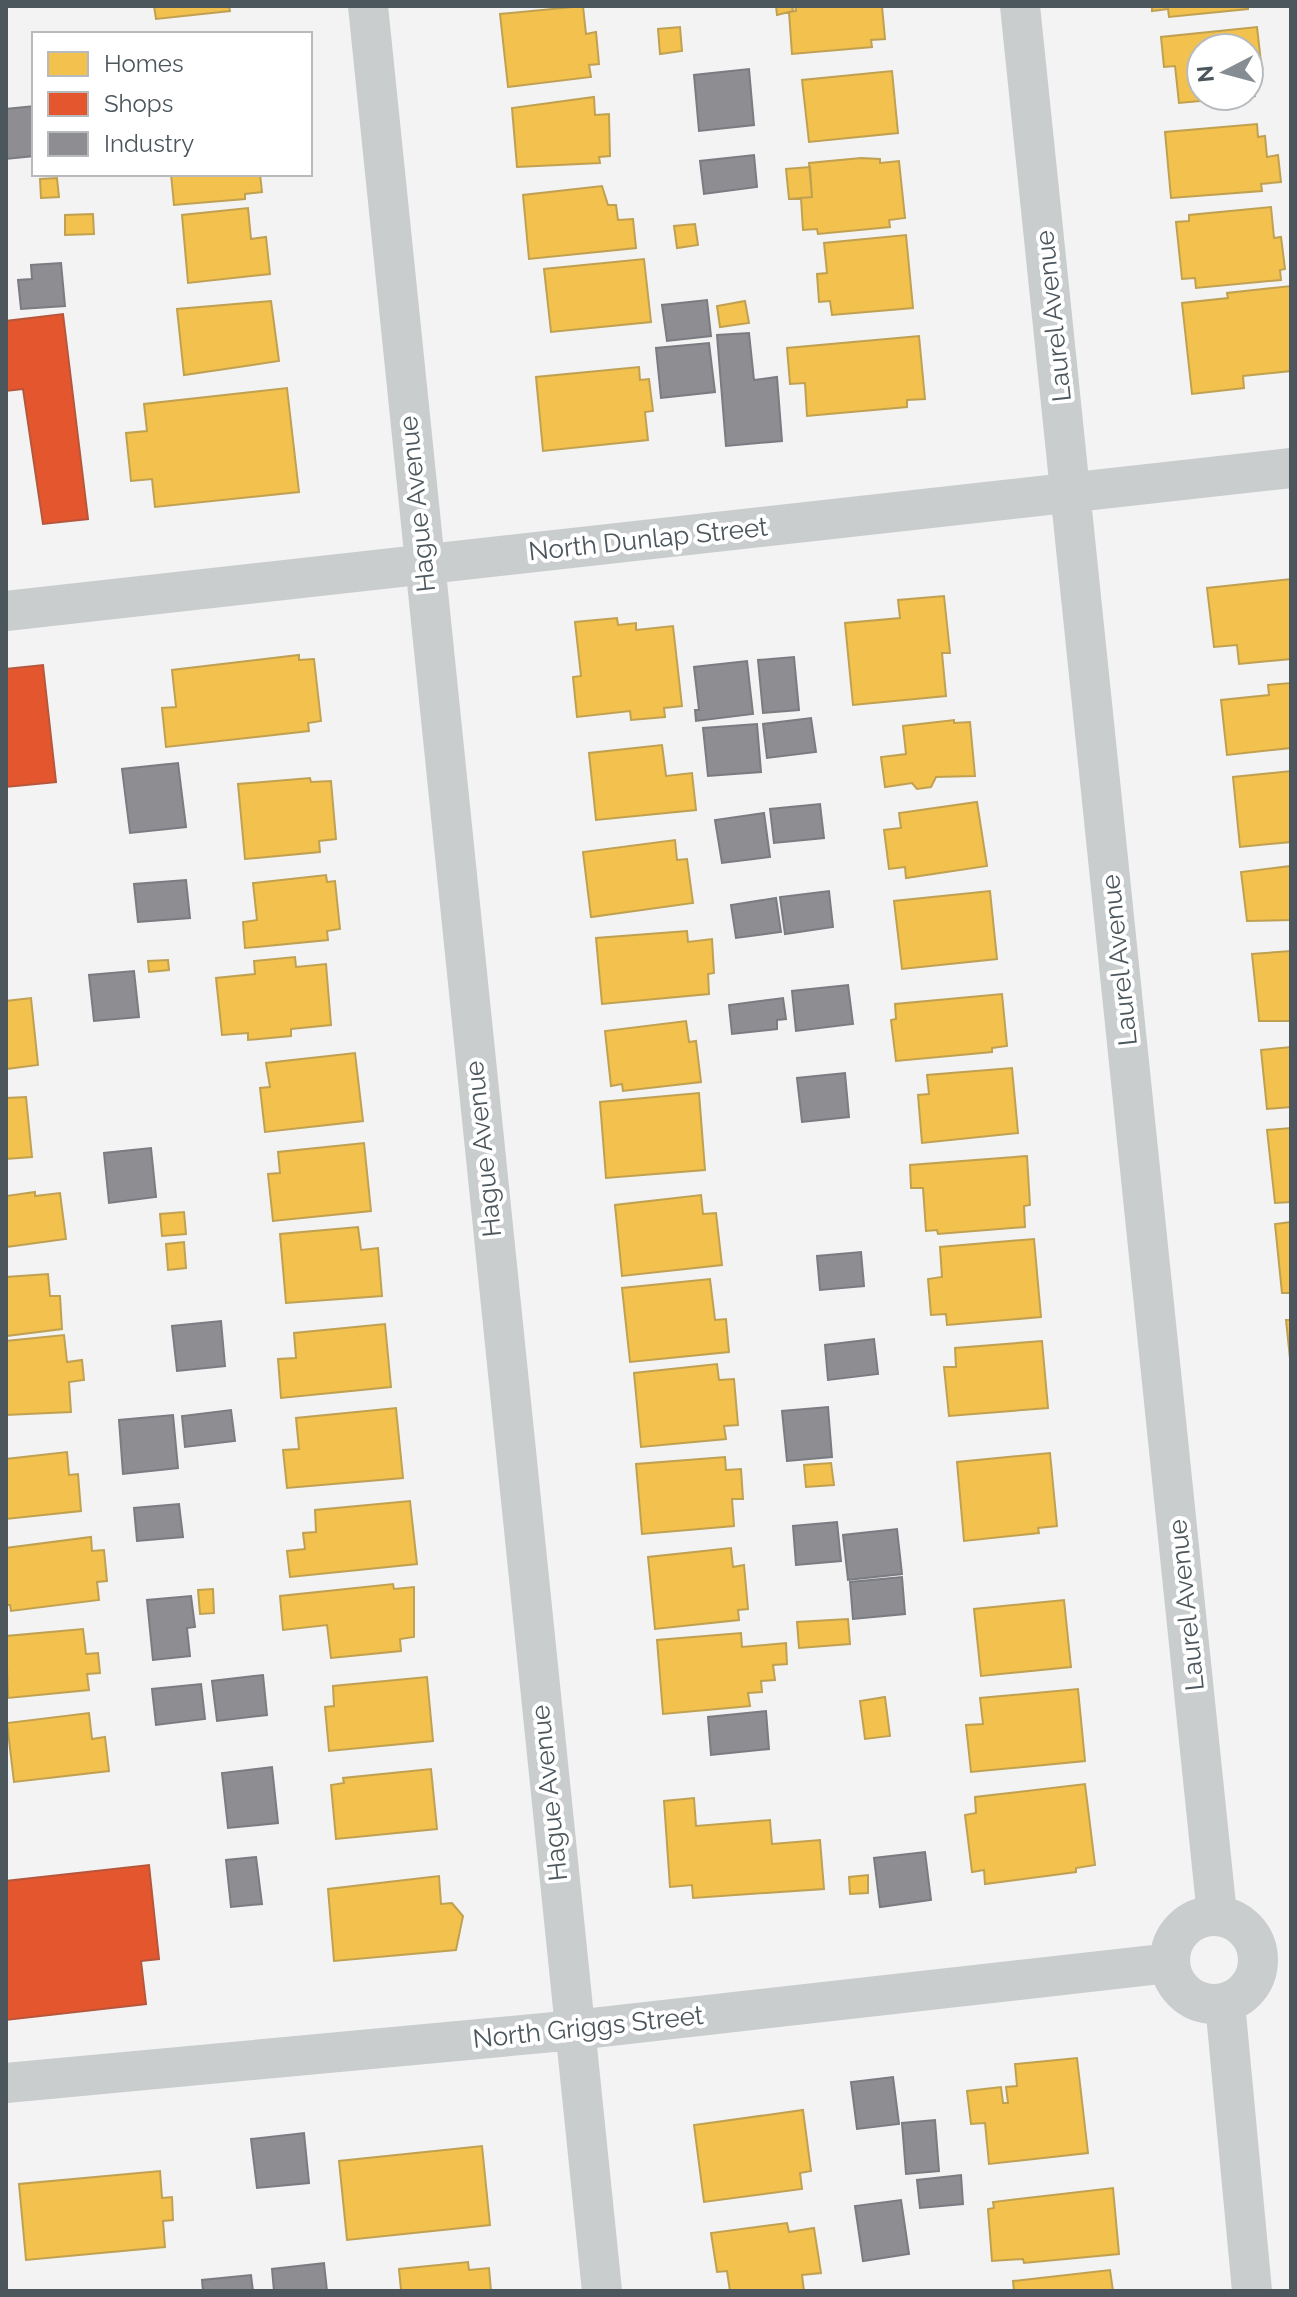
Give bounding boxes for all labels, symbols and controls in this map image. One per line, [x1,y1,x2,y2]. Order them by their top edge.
legend [32,32,312,176]
north arrow [1185,32,1265,112]
text: Homes [104,49,184,78]
text: N [1191,64,1219,84]
text: Shops [104,89,173,118]
text: Industry [104,129,194,158]
street label: Laurel Avenue [1029,229,1077,403]
street label: Hague Avenue [393,414,441,594]
street label: North Dunlap Street [527,512,769,566]
street label: Laurel Avenue [1095,873,1143,1047]
street label: Hague Avenue [459,1059,507,1239]
street label: Laurel Avenue [1162,1518,1210,1692]
street label: Hague Avenue [525,1703,573,1883]
street label: North Griggs Street [471,2000,705,2054]

